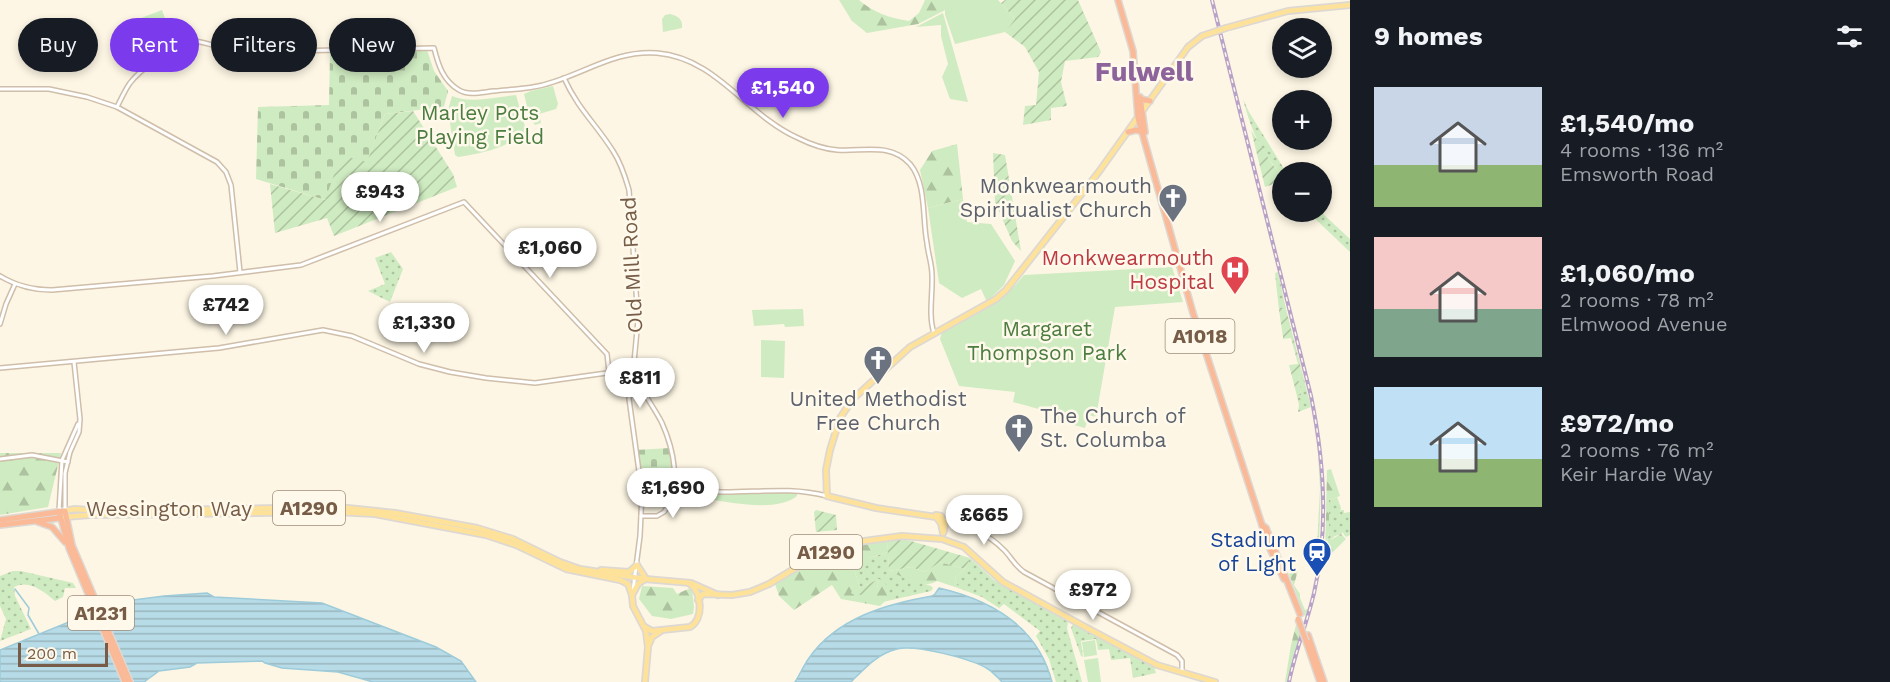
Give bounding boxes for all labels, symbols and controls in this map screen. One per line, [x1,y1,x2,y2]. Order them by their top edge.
chip: Buy [18,18,98,72]
chip: Rent [110,18,199,72]
chip: Filters [211,18,317,72]
chip: New [329,18,416,72]
map controls [1272,18,1332,222]
button: layers [1272,18,1332,78]
icon: filters [1833,20,1866,53]
text: 9 homes [1374,21,1483,51]
district label: Fulwell [1095,56,1193,88]
pin: £1,540 [734,68,832,119]
text: £1,540 [751,75,815,99]
button: + [1272,90,1332,150]
park label: Marley Pots Playing Field [416,100,544,149]
text: £1,540/mo [1560,108,1694,138]
icon: home [1422,111,1494,183]
text: 4 rooms · 136 m² [1560,138,1723,162]
button: − [1272,162,1332,222]
text: Emsworth Road [1560,162,1714,186]
pin: £943 [344,172,416,223]
place label: Monkwearmouth Spiritualist Church [960,173,1152,222]
text: £943 [355,179,405,203]
church icon: Monkwearmouth Spiritualist Church [1157,182,1189,224]
street label: Old Mill Road [615,196,648,334]
pin: £1,060 [501,228,599,279]
text: £1,060 [518,235,582,259]
place label: Monkwearmouth Hospital [1042,245,1215,294]
hospital icon: Monkwearmouth Hospital [1219,254,1251,296]
text: £1,060/mo [1560,258,1695,288]
icon: home [1422,261,1494,333]
pin: £742 [190,285,262,336]
text: 2 rooms · 78 m² [1560,288,1714,312]
text: £742 [203,292,249,316]
pin: £1,330 [375,303,473,354]
text: £1,330 [392,310,456,334]
text: Elmwood Avenue [1560,312,1727,336]
park label: Margaret Thompson Park [967,316,1127,365]
road number: A1018 [1166,319,1234,353]
church icon: United Methodist Free Church [862,344,894,386]
pin: £811 [604,358,676,409]
text: £811 [619,365,661,389]
place label: United Methodist Free Church [789,386,967,435]
place label: The Church of St. Columba [1040,403,1186,452]
text: £972/mo [1560,408,1674,438]
icon: home [1422,411,1494,483]
church icon: The Church of St. Columba [1003,412,1035,454]
text: 2 rooms · 76 m² [1560,438,1713,462]
text: Keir Hardie Way [1560,462,1713,486]
pin: £1,690 [624,468,722,519]
text: £1,690 [641,475,705,499]
road number: A1290 [273,491,345,525]
pin: £665 [948,495,1020,546]
street label: Wessington Way [86,496,252,521]
text: £665 [960,502,1008,526]
place label: Stadium of Light [1210,527,1296,576]
road number: A1290 [790,535,862,569]
station icon: Stadium of Light [1301,536,1333,578]
pin: £972 [1057,570,1129,621]
text: £972 [1069,577,1117,601]
road number: A1231 [68,596,134,630]
scale bar [18,640,108,668]
text: 200 m [27,644,77,663]

